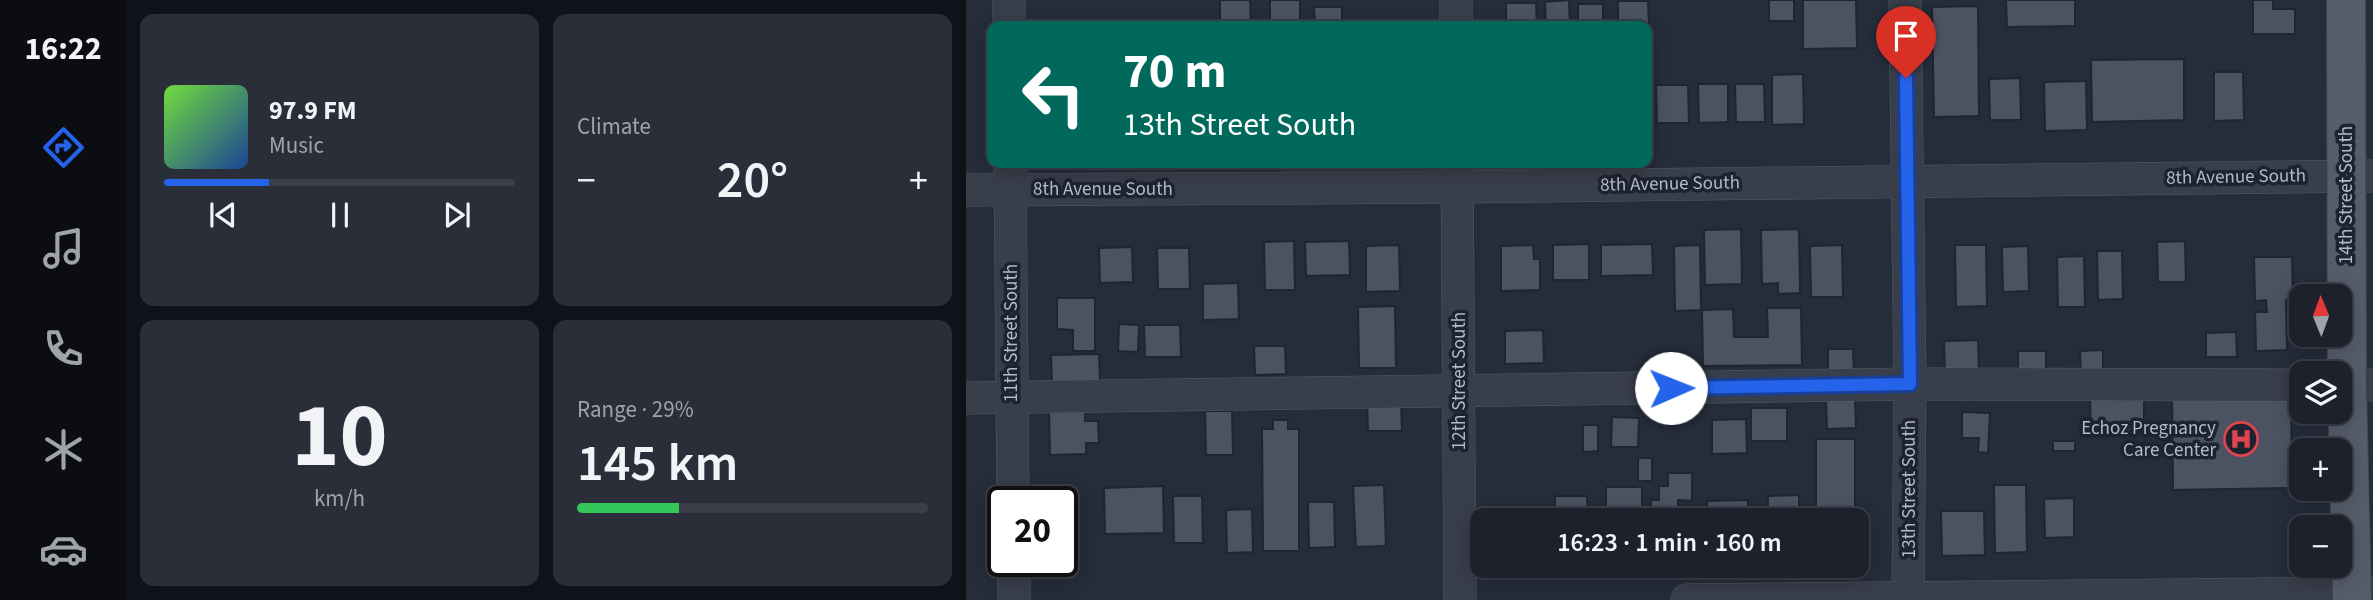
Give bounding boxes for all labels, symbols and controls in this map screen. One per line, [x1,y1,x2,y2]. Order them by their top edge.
pin [1876,6,1936,78]
icon: arrive [1887,17,1925,55]
text: 16:22 [24,26,102,72]
text: 70 m [1123,37,1227,107]
icon: left [1008,49,1099,140]
text: 97.9 FM [269,92,357,129]
text: 13th Street South [1123,102,1356,148]
text: Climate [577,110,651,143]
icon: directions [39,123,88,172]
street label: 14th Street South [2333,126,2360,264]
text: Music [269,129,324,162]
text: 20° [717,144,788,218]
text: − [577,154,596,208]
text: + [909,154,928,208]
street label: 8th Avenue South [2166,162,2306,192]
street label: 8th Avenue South [1600,169,1740,199]
street label: 8th Avenue South [1033,176,1173,203]
icon: previous [204,196,242,234]
icon: pause [321,196,359,234]
icon: next [438,196,476,234]
icon: music [39,224,88,273]
street label: 11th Street South [998,264,1025,402]
north arrow [2289,284,2352,346]
map controls [2289,284,2352,578]
street label: 12th Street South [1446,312,1473,450]
icon: phone [39,324,88,373]
position arrow [1634,351,1708,425]
button: layers [2289,361,2352,424]
text: 10 [291,372,388,501]
text: Range · 29% [577,393,694,426]
place label: Echoz Pregnancy Care Center [2081,415,2216,464]
street label: 13th Street South [1896,420,1923,558]
hospital icon: Echoz Pregnancy Care Center [2222,420,2260,458]
icon: climate [39,425,88,474]
text: 145 km [577,427,738,501]
button: + [2289,438,2352,501]
text: km/h [314,482,365,515]
speed limit sign: 20 [987,486,1078,577]
button: − [2289,515,2352,578]
text: 16:23 · 1 min · 160 m [1557,524,1782,561]
icon: car [39,525,88,574]

